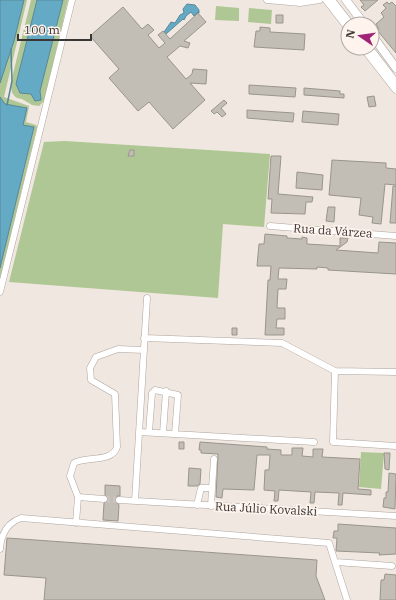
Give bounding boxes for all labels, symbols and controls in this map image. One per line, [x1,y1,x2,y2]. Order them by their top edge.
scale bar [18,16,91,42]
north arrow [340,16,380,56]
text: 100 m [24,22,60,37]
text: N [342,28,358,40]
street label: Rua da Várzea [293,220,374,241]
street label: Rua Júlio Kovalski [214,498,318,519]

